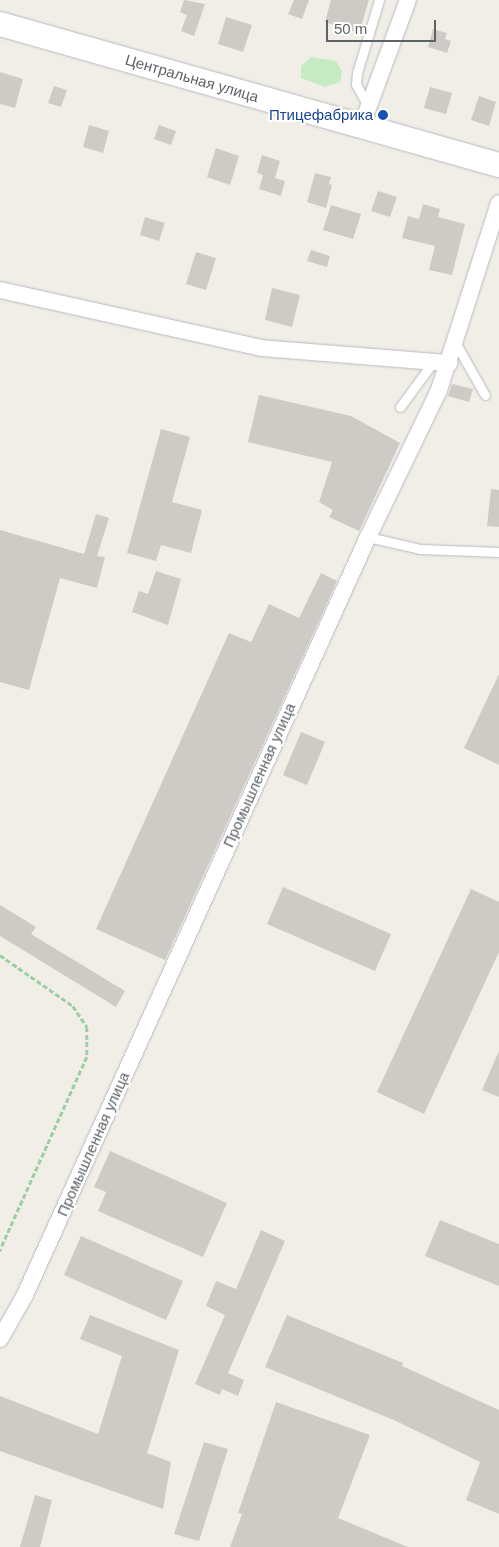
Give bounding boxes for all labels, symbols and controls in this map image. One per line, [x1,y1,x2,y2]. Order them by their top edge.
scale bar [329,10,439,42]
text: 50 m [334,20,367,37]
street label: Центральная улица [123,50,261,106]
place label: Птицефабрика [269,106,373,124]
marker: Птицефабрика [377,109,389,121]
street label: Промышленная улица [219,700,299,850]
street label: Промышленная улица [53,1069,133,1219]

